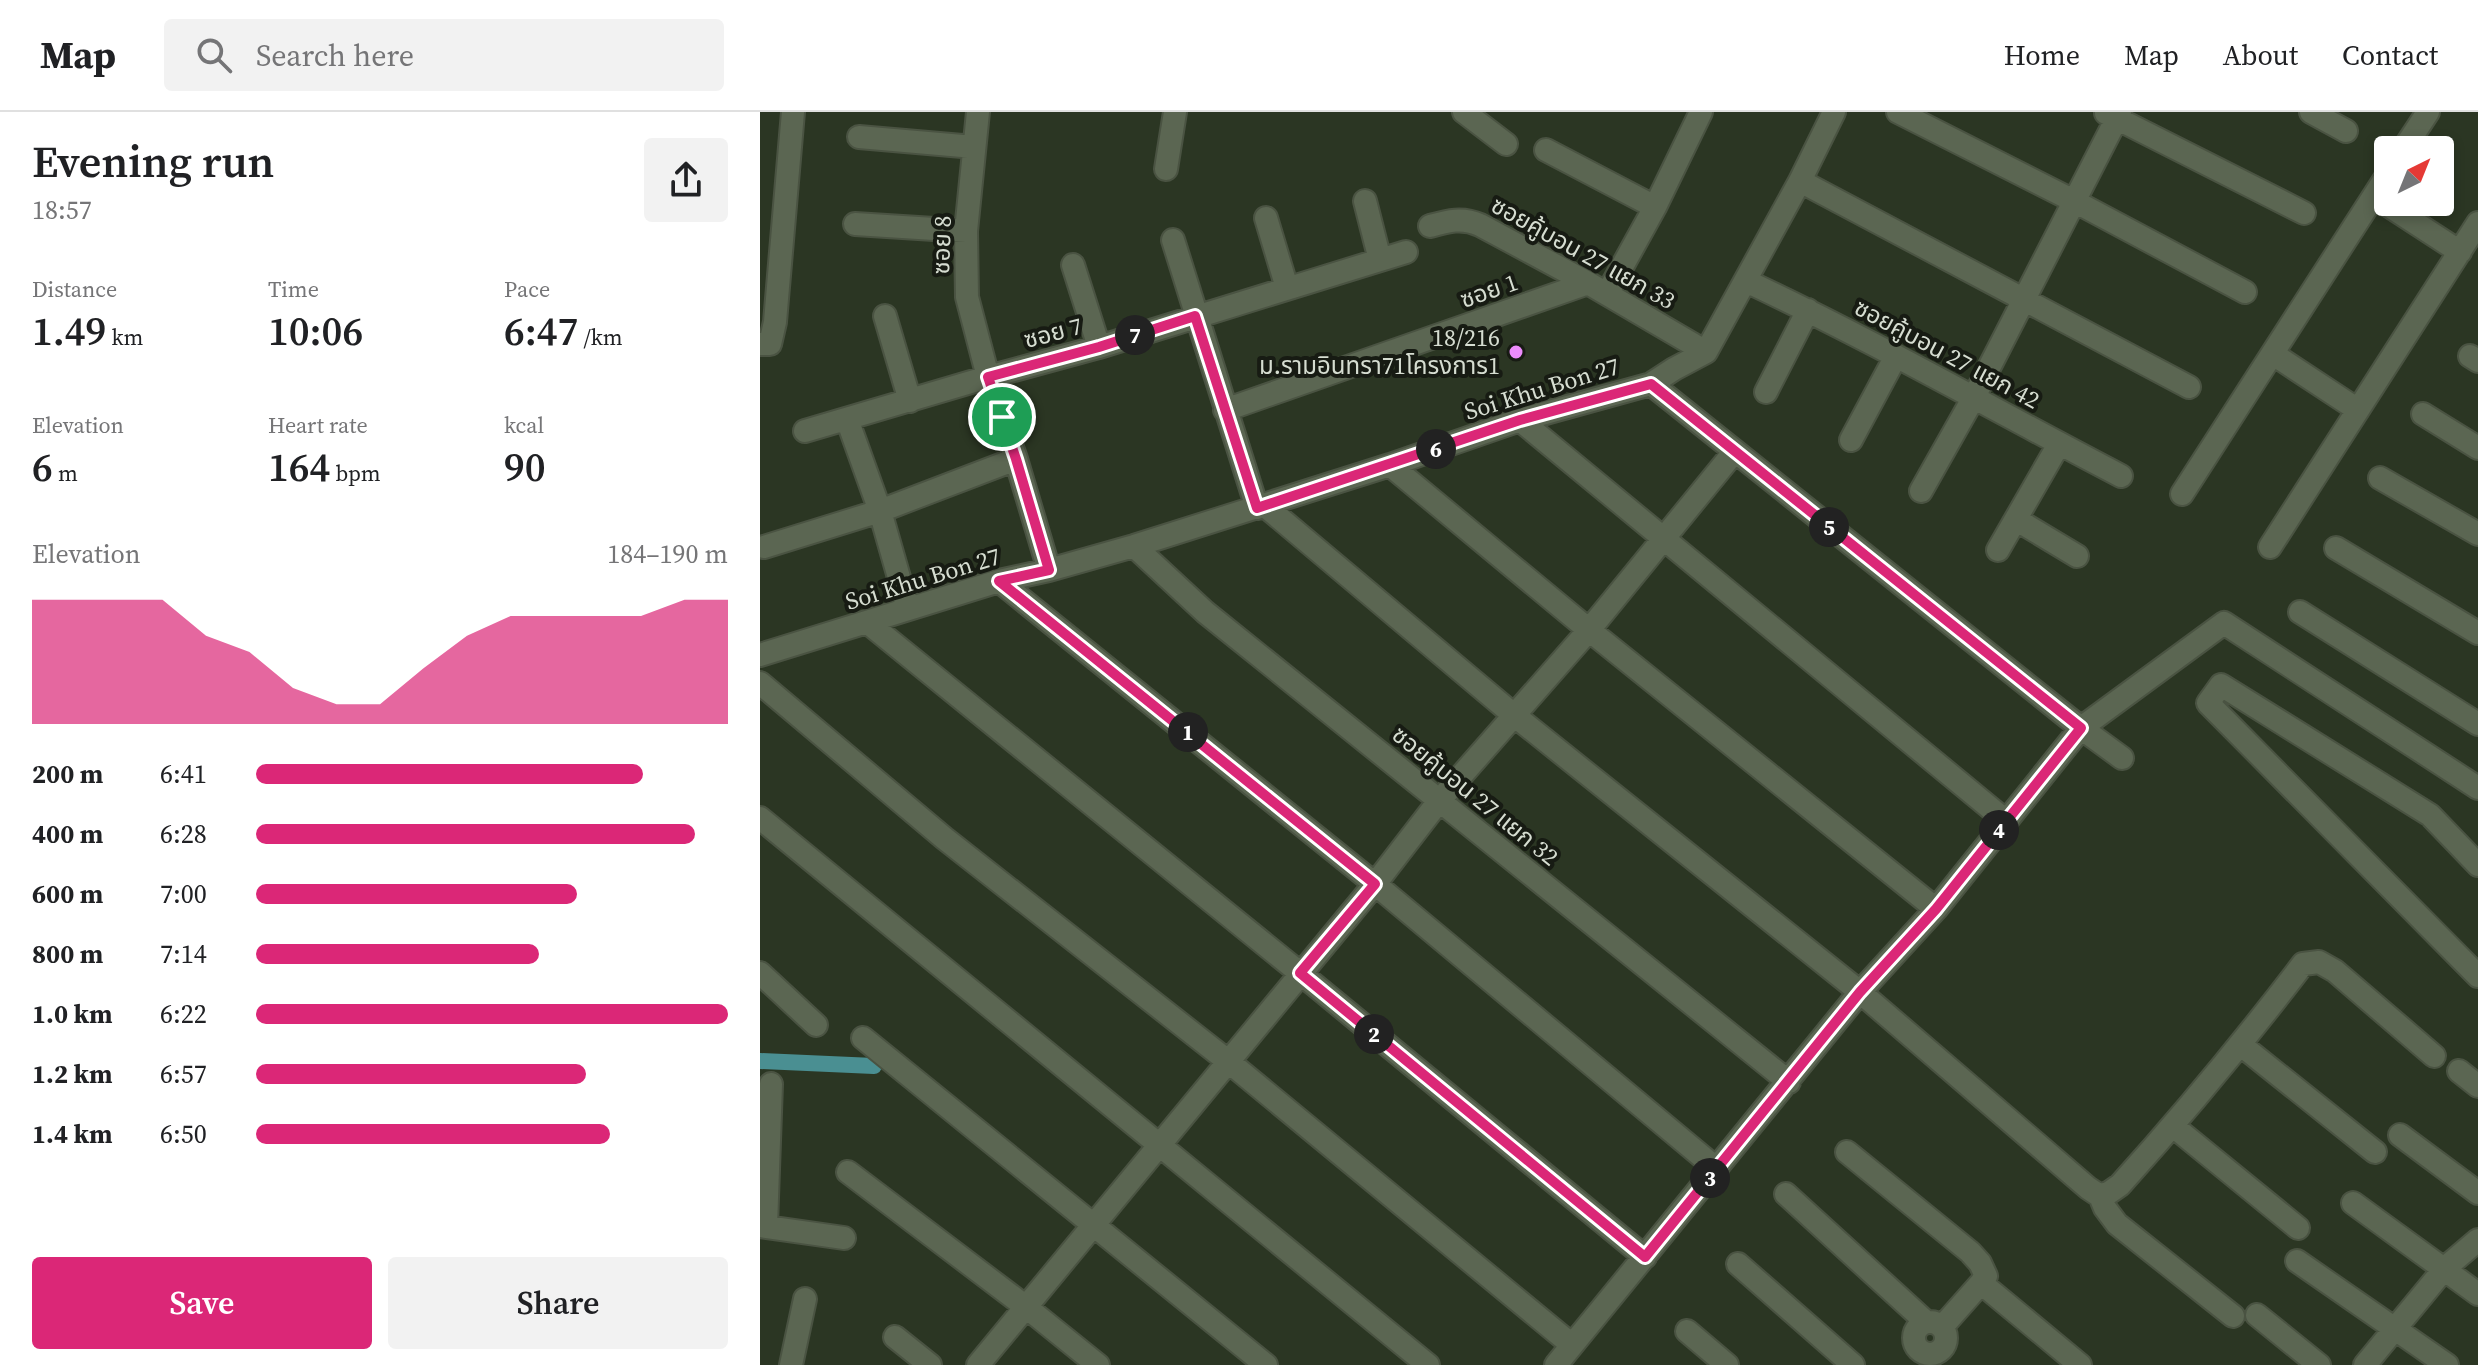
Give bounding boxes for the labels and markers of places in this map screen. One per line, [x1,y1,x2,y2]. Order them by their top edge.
pin: 7 [1115,315,1155,355]
place label: 18/216 ม.รามอินทรา71โครงการ1 [1259,321,1500,382]
marker: 18/216 ม.รามอินทรา71โครงการ1 [1507,343,1525,361]
pin [968,383,1036,451]
pin: 6 [1416,429,1456,469]
pin: 5 [1809,507,1849,547]
pin: 1 [1168,712,1208,752]
pin: 4 [1979,810,2019,850]
pin: 2 [1354,1014,1394,1054]
pin: 3 [1690,1158,1730,1198]

